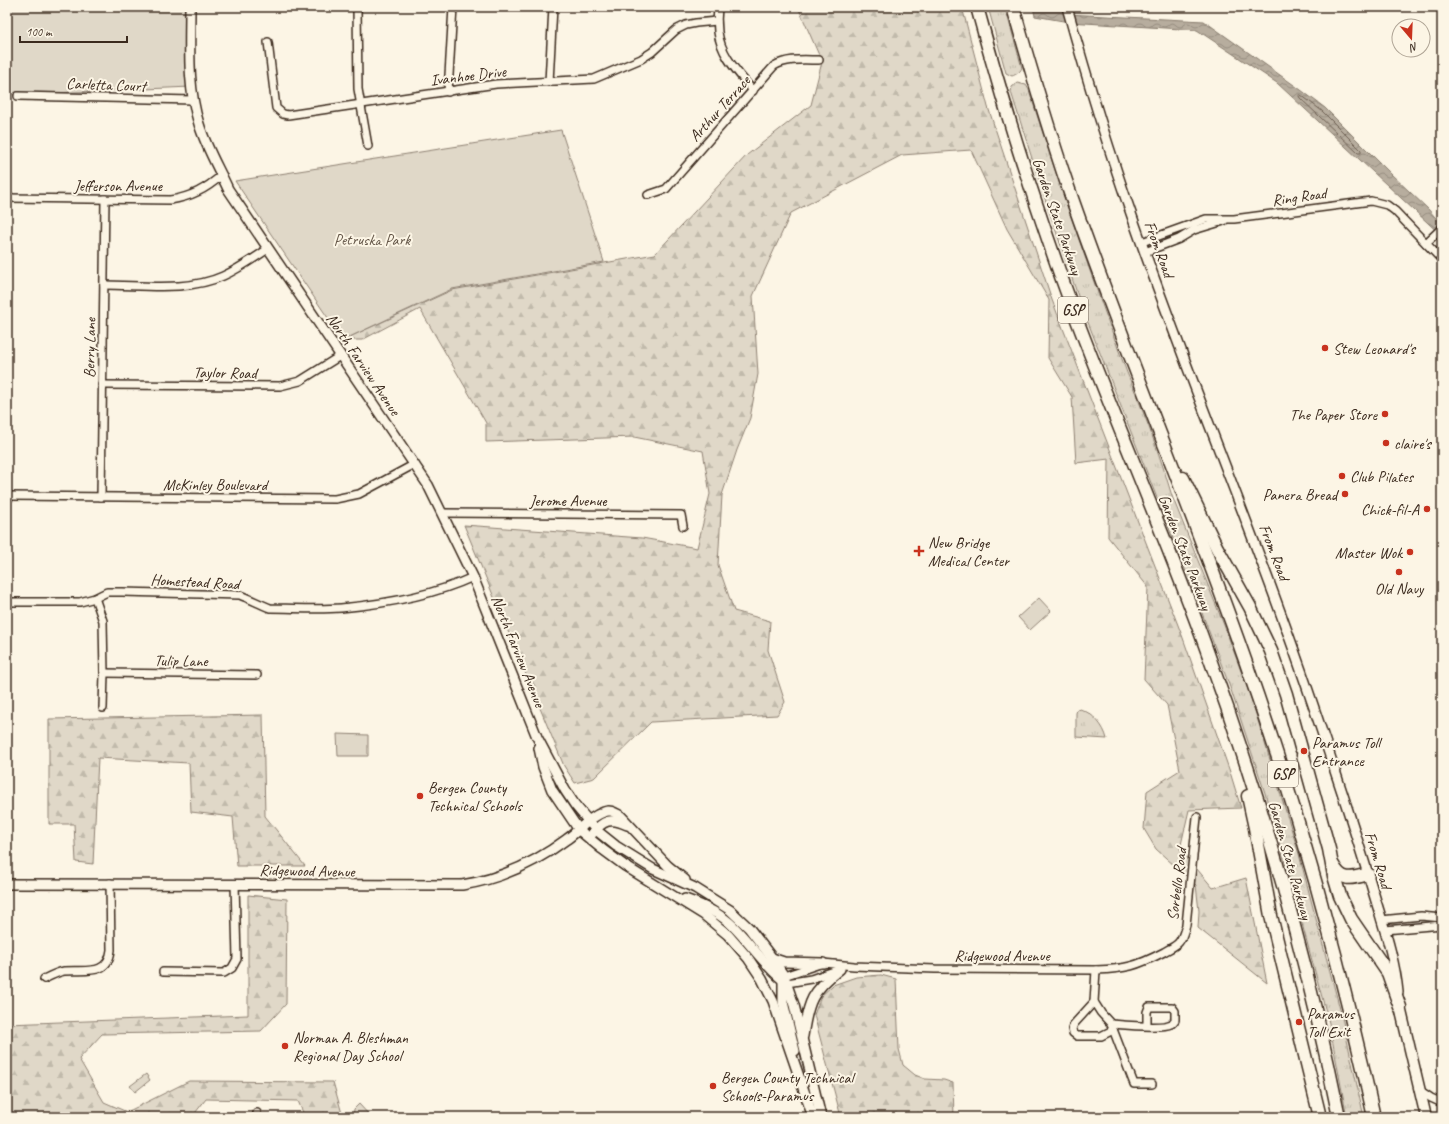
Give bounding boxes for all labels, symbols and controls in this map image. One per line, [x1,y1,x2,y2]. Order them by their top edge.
scale bar [20,18,127,44]
north arrow [1391,18,1431,58]
text: 100 m [26,24,53,40]
text: N [1407,40,1420,56]
street label: Ivanhoe Drive [429,61,509,91]
street label: Arthur Terrace [685,70,756,146]
street label: Carletta Court [66,74,149,96]
street label: Garden State Parkway [1028,155,1087,279]
street label: Jefferson Avenue [73,176,164,196]
street label: Ring Road [1271,183,1330,211]
street label: From Road [1140,218,1179,283]
park label: Petruska Park [334,230,411,250]
road number: GSP [1058,297,1088,323]
street label: North Farview Avenue [322,310,406,421]
street label: Berry Lane [79,316,101,378]
place label: Stew Leonard's [1333,339,1417,359]
marker: Stew Leonard's [1320,343,1330,353]
street label: Taylor Road [193,362,260,384]
place label: The Paper Store [1290,405,1379,425]
marker: The Paper Store [1380,409,1390,419]
place label: claire's [1394,434,1432,454]
marker: claire's [1381,438,1391,448]
place label: Club Pilates [1350,467,1414,487]
marker: Club Pilates [1337,471,1347,481]
street label: McKinley Boulevard [163,475,270,495]
place label: Panera Bread [1263,485,1340,505]
marker: Panera Bread [1340,489,1350,499]
street label: Jerome Avenue [528,491,608,511]
street label: Garden State Parkway [1154,492,1217,614]
place label: Chick-fil-A [1361,500,1420,520]
marker: Chick-fil-A [1422,504,1432,514]
street label: From Road [1254,521,1295,586]
place label: New Bridge Medical Center [928,533,1010,571]
place label: Master Wok [1335,543,1403,563]
marker: New Bridge Medical Center [913,545,925,557]
marker: Master Wok [1405,547,1415,557]
marker: Old Navy [1394,567,1404,577]
street label: Homestead Road [150,570,243,594]
place label: Old Navy [1375,579,1425,599]
street label: North Farview Avenue [487,592,550,712]
street label: Tulip Lane [154,651,210,671]
place label: Paramus Toll Entrance [1312,733,1383,771]
marker: Paramus Toll Entrance [1299,746,1309,756]
road number: GSP [1268,761,1298,787]
place label: Bergen County Technical Schools [428,778,523,816]
marker: Bergen County Technical Schools [415,791,425,801]
street label: Garden State Parkway [1264,799,1317,923]
street label: From Road [1360,829,1397,894]
street label: Sorbello Road [1163,844,1192,922]
street label: Ridgewood Avenue [259,860,357,882]
street label: Ridgewood Avenue [954,946,1051,966]
place label: Paramus Toll Exit [1307,1004,1356,1042]
marker: Paramus Toll Exit [1294,1017,1304,1027]
place label: Norman A. Bleshman Regional Day School [293,1028,409,1066]
marker: Norman A. Bleshman Regional Day School [280,1041,290,1051]
place label: Bergen County Technical Schools-Paramus [721,1068,857,1106]
marker: Bergen County Technical Schools-Paramus [708,1081,718,1091]

